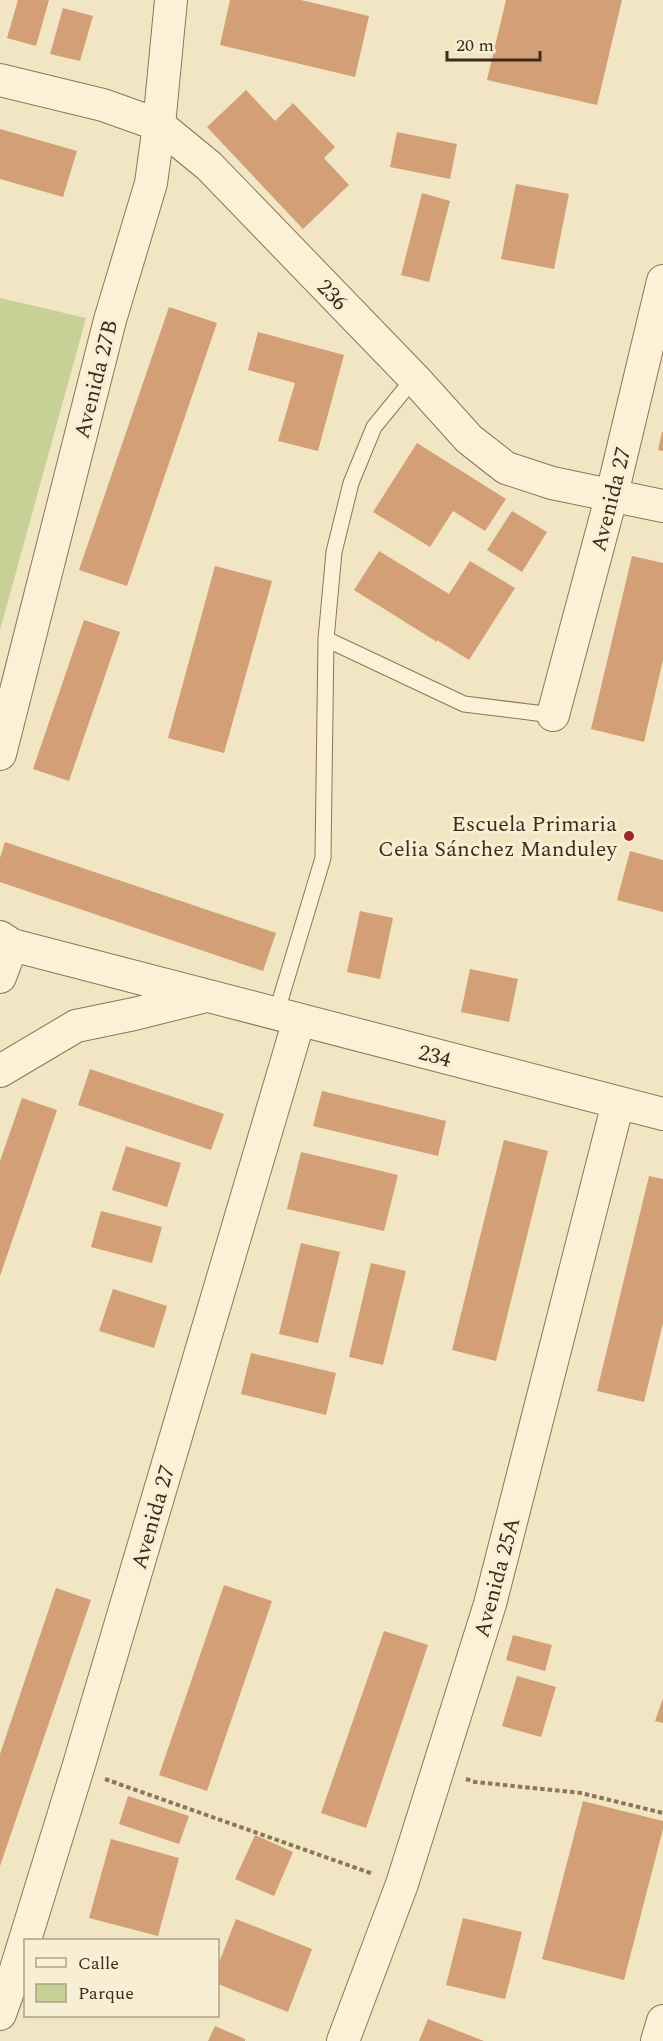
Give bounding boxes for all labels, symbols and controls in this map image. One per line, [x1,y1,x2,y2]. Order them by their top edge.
scale bar [447,24,540,62]
text: 20 m [456,32,494,59]
street label: 236 [309,272,355,318]
street label: Avenida 27B [66,316,127,442]
street label: Avenida 27 [583,443,640,555]
place label: Escuela Primaria Celia Sánchez Manduley [378,808,618,866]
marker: Escuela Primaria Celia Sánchez Manduley [622,829,636,843]
street label: 234 [414,1036,455,1077]
street label: Avenida 27 [123,1461,184,1573]
street label: Avenida 25A [466,1513,529,1641]
legend [24,1939,219,2017]
text: Calle [78,1950,119,1977]
text: Parque [78,1980,134,2007]

